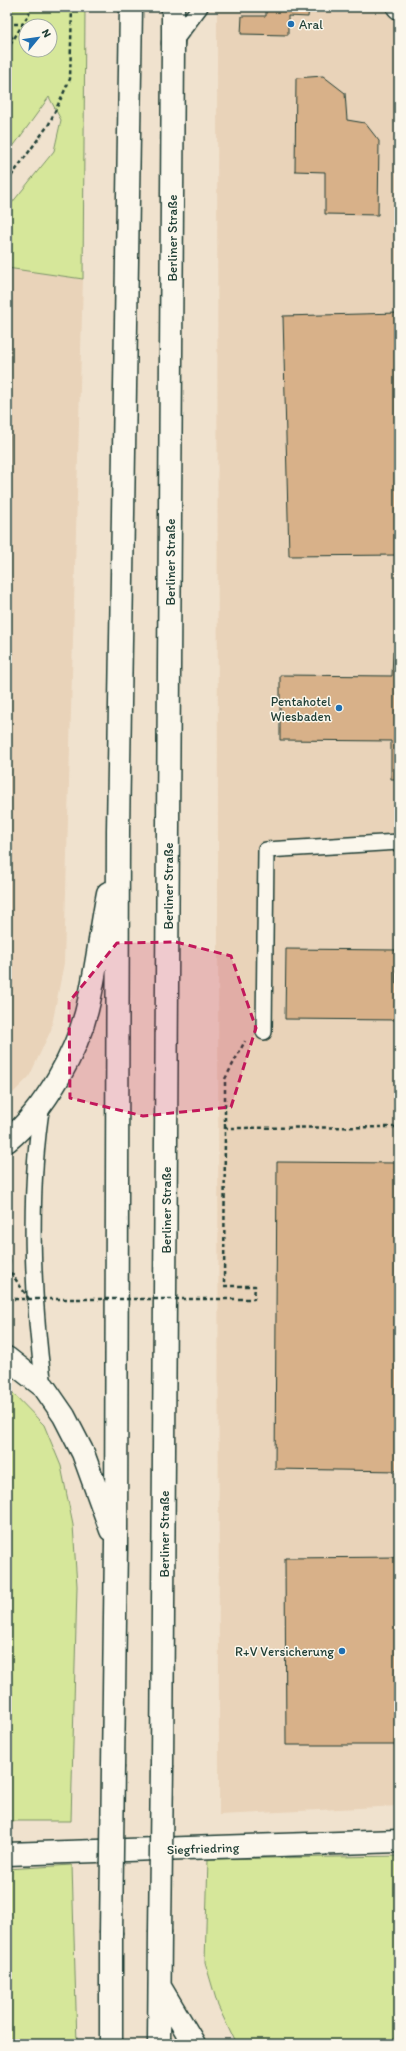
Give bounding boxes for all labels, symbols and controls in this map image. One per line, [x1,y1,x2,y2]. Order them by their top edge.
place label: Aral [299,17,323,32]
north arrow [18,18,58,58]
marker: Aral [286,19,296,29]
text: N [39,27,54,40]
street label: Berliner Straße [165,195,180,281]
street label: Berliner Straße [163,519,178,605]
place label: Pentahotel Wiesbaden [270,694,332,724]
marker: Pentahotel Wiesbaden [334,703,344,713]
street label: Berliner Straße [161,843,176,929]
street label: Berliner Straße [159,1167,174,1253]
street label: Berliner Straße [157,1491,172,1577]
place label: R+V Versicherung [235,1644,334,1659]
marker: R+V Versicherung [337,1646,347,1656]
street label: Siegfriedring [167,1840,240,1857]

